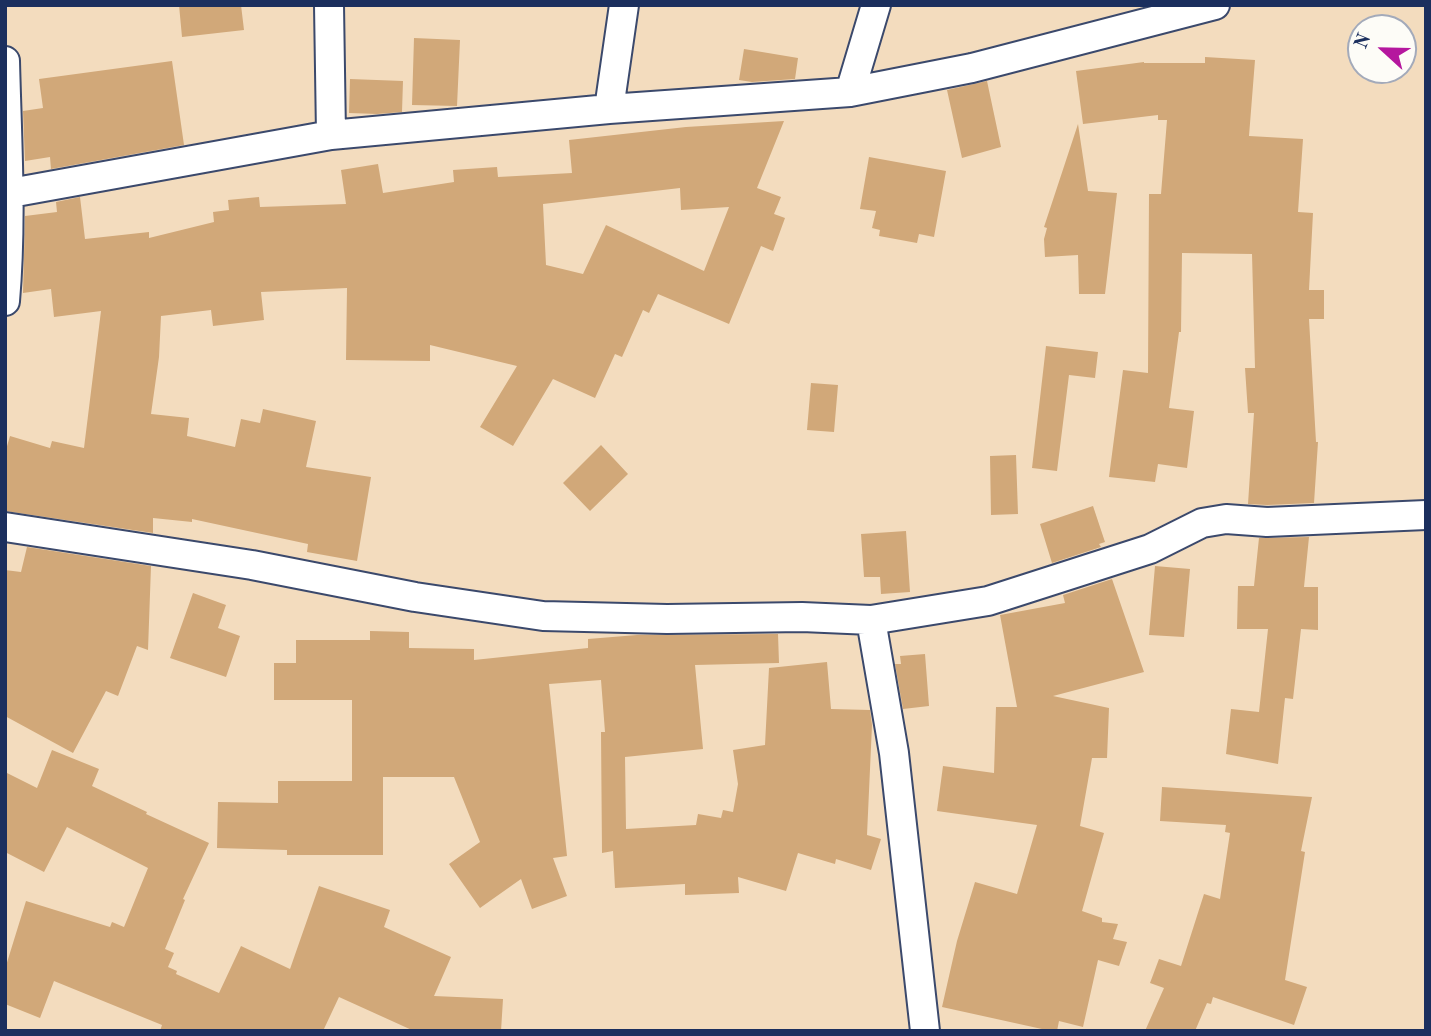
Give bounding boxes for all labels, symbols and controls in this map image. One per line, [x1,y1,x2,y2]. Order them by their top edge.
north arrow [1347,14,1417,84]
text: N [1352,31,1375,52]

